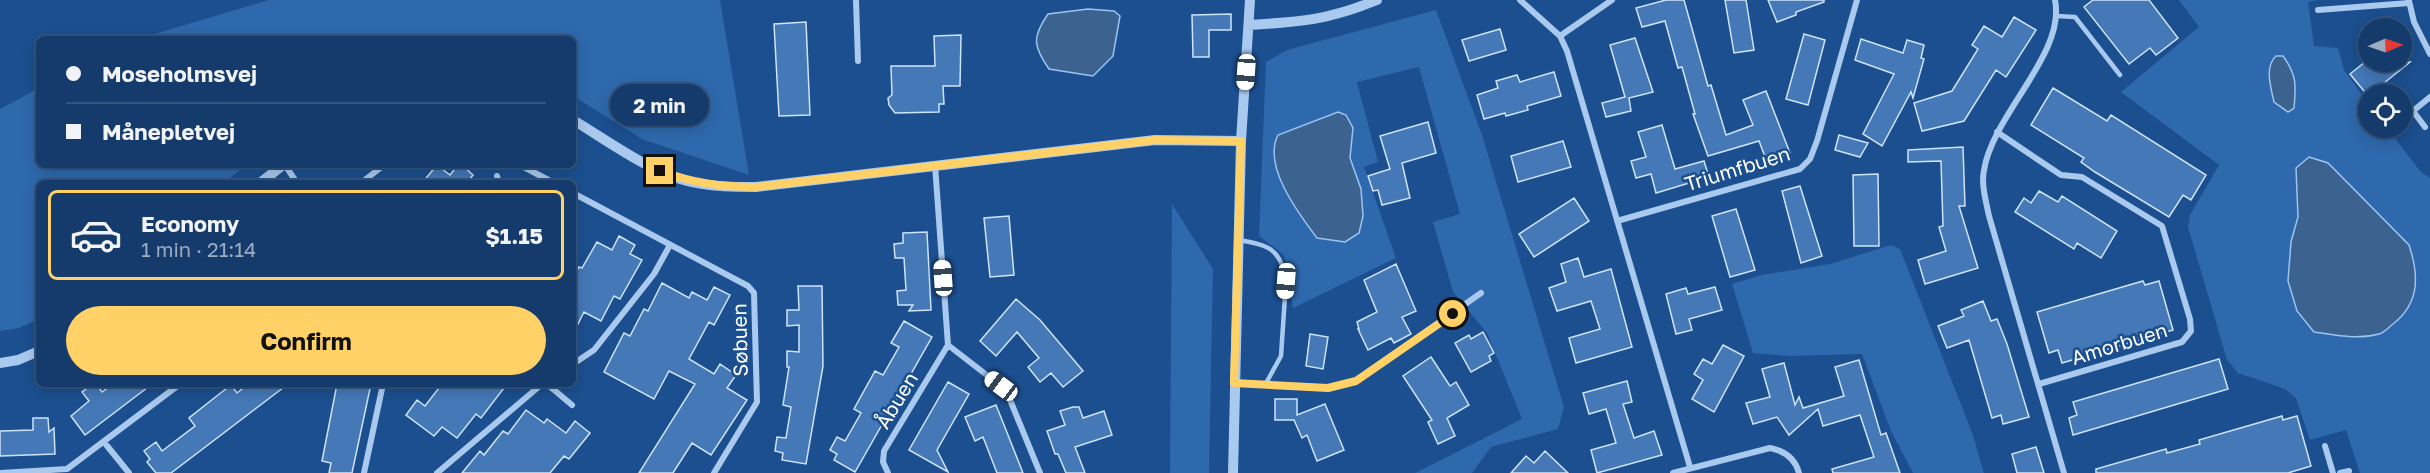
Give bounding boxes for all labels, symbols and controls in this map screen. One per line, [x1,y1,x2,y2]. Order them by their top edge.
north arrow [2358,18,2412,72]
map controls [2358,18,2412,138]
car [1236,53,1256,91]
text: Moseholmsvej [102,60,257,87]
callout: 2 min [610,84,710,126]
button: locate [2358,84,2412,138]
text: 2 min [633,93,686,117]
text: Månepletvej [102,118,235,145]
street label: Triumfbuen [1681,141,1793,195]
route end [646,157,673,184]
icon: car [69,208,123,262]
text: Economy [141,210,239,237]
text: $1.15 [485,222,543,249]
text: 1 min · 21:14 [141,237,256,261]
car [933,259,953,297]
car [1276,262,1296,300]
route start [1439,300,1466,327]
street label: Søbuen [726,303,752,377]
button: Confirm [66,306,546,375]
street label: Amorbuen [2068,317,2170,369]
street label: Åbuen [870,367,922,433]
car [981,368,1021,404]

